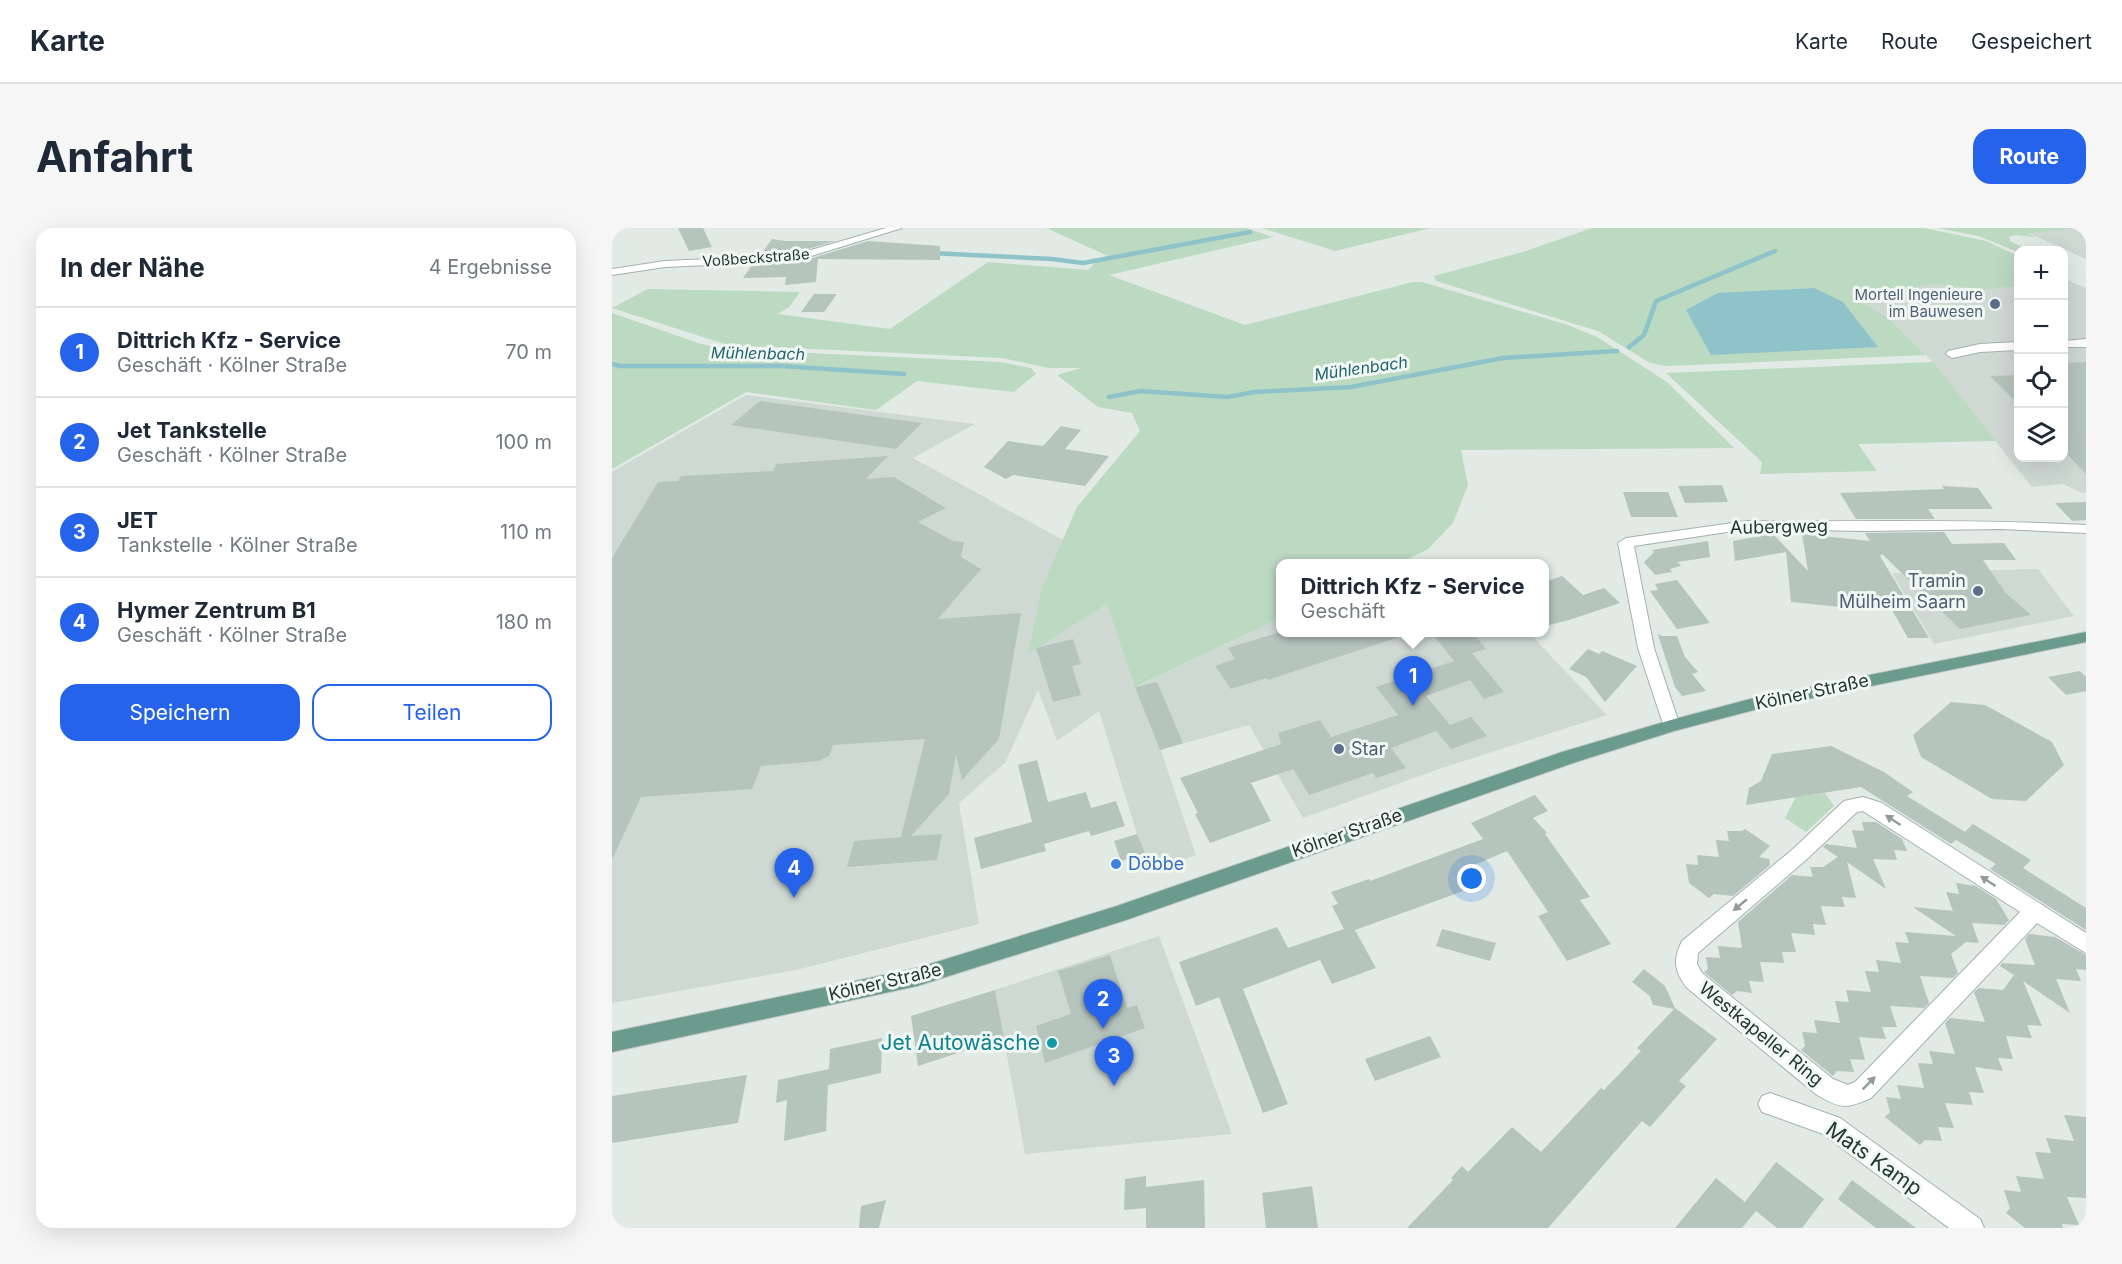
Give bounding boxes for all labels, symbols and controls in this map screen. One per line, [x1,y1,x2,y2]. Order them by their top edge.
text: Karte [30,24,105,58]
text: Karte [1795,29,1848,54]
text: Route [1881,29,1938,54]
text: Gespeichert [1971,29,2092,54]
button: Route [1973,129,2086,184]
text: Anfahrt [36,131,193,182]
street label: Voßbeckstraße [702,244,810,271]
map controls [2014,246,2068,462]
button: + [2014,246,2068,300]
text: In der Nähe [60,252,205,283]
text: 4 Ergebnisse [429,255,552,279]
place label: Mortell Ingenieure im Bauwesen [1854,285,1983,321]
marker: Mortell Ingenieure im Bauwesen [1988,297,2002,311]
button: − [2014,300,2068,354]
text: Dittrich Kfz - Service [117,327,341,353]
text: 1 [75,340,84,364]
text: 70 m [505,340,552,364]
water label: Mühlenbach [711,342,805,364]
water label: Mühlenbach [1313,352,1409,384]
text: Geschäft · Kölner Straße [117,353,347,377]
button: locate [2014,354,2068,408]
button: layers [2014,408,2068,462]
text: Jet Tankstelle [117,417,267,443]
text: 2 [73,430,86,454]
text: 100 m [495,430,552,454]
text: Geschäft · Kölner Straße [117,443,347,467]
text: JET [117,507,158,533]
street label: Aubergweg [1730,515,1828,538]
text: 3 [73,520,86,544]
text: 110 m [500,520,552,544]
text: Tankstelle · Kölner Straße [117,533,358,557]
popup [1276,559,1549,637]
place label: Tramin Mülheim Saarn [1839,570,1966,612]
text: Dittrich Kfz - Service [1300,573,1525,599]
marker: Tramin Mülheim Saarn [1971,584,1985,598]
text: Hymer Zentrum B1 [117,597,316,623]
text: Geschäft [1300,599,1385,623]
text: 4 [73,610,86,634]
text: 180 m [496,610,552,634]
text: Geschäft · Kölner Straße [117,623,347,647]
pin: 1 [1394,656,1432,706]
street label: Kölner Straße [1753,669,1871,714]
button: Speichern [60,684,300,741]
button: Teilen [312,684,552,741]
place label: Star [1351,738,1386,759]
marker: Star [1332,742,1346,756]
street label: Kölner Straße [1289,804,1405,861]
one-way arrow [1885,814,1901,825]
pin: 4 [774,848,813,898]
place label: Döbbe [1128,853,1184,874]
marker: Döbbe [1109,857,1123,871]
your location [1457,864,1486,893]
one-way arrow [1980,876,1996,887]
one-way arrow [1733,898,1748,911]
street label: Kölner Straße [826,958,943,1005]
street label: Westkapeller Ring [1695,977,1827,1090]
pin: 2 [1084,980,1122,1029]
place label: Jet Autowäsche [880,1030,1040,1055]
marker: Jet Autowäsche [1045,1036,1059,1050]
pin: 3 [1094,1036,1134,1086]
one-way arrow [1861,1077,1875,1091]
street label: Mats Kamp [1821,1116,1927,1201]

